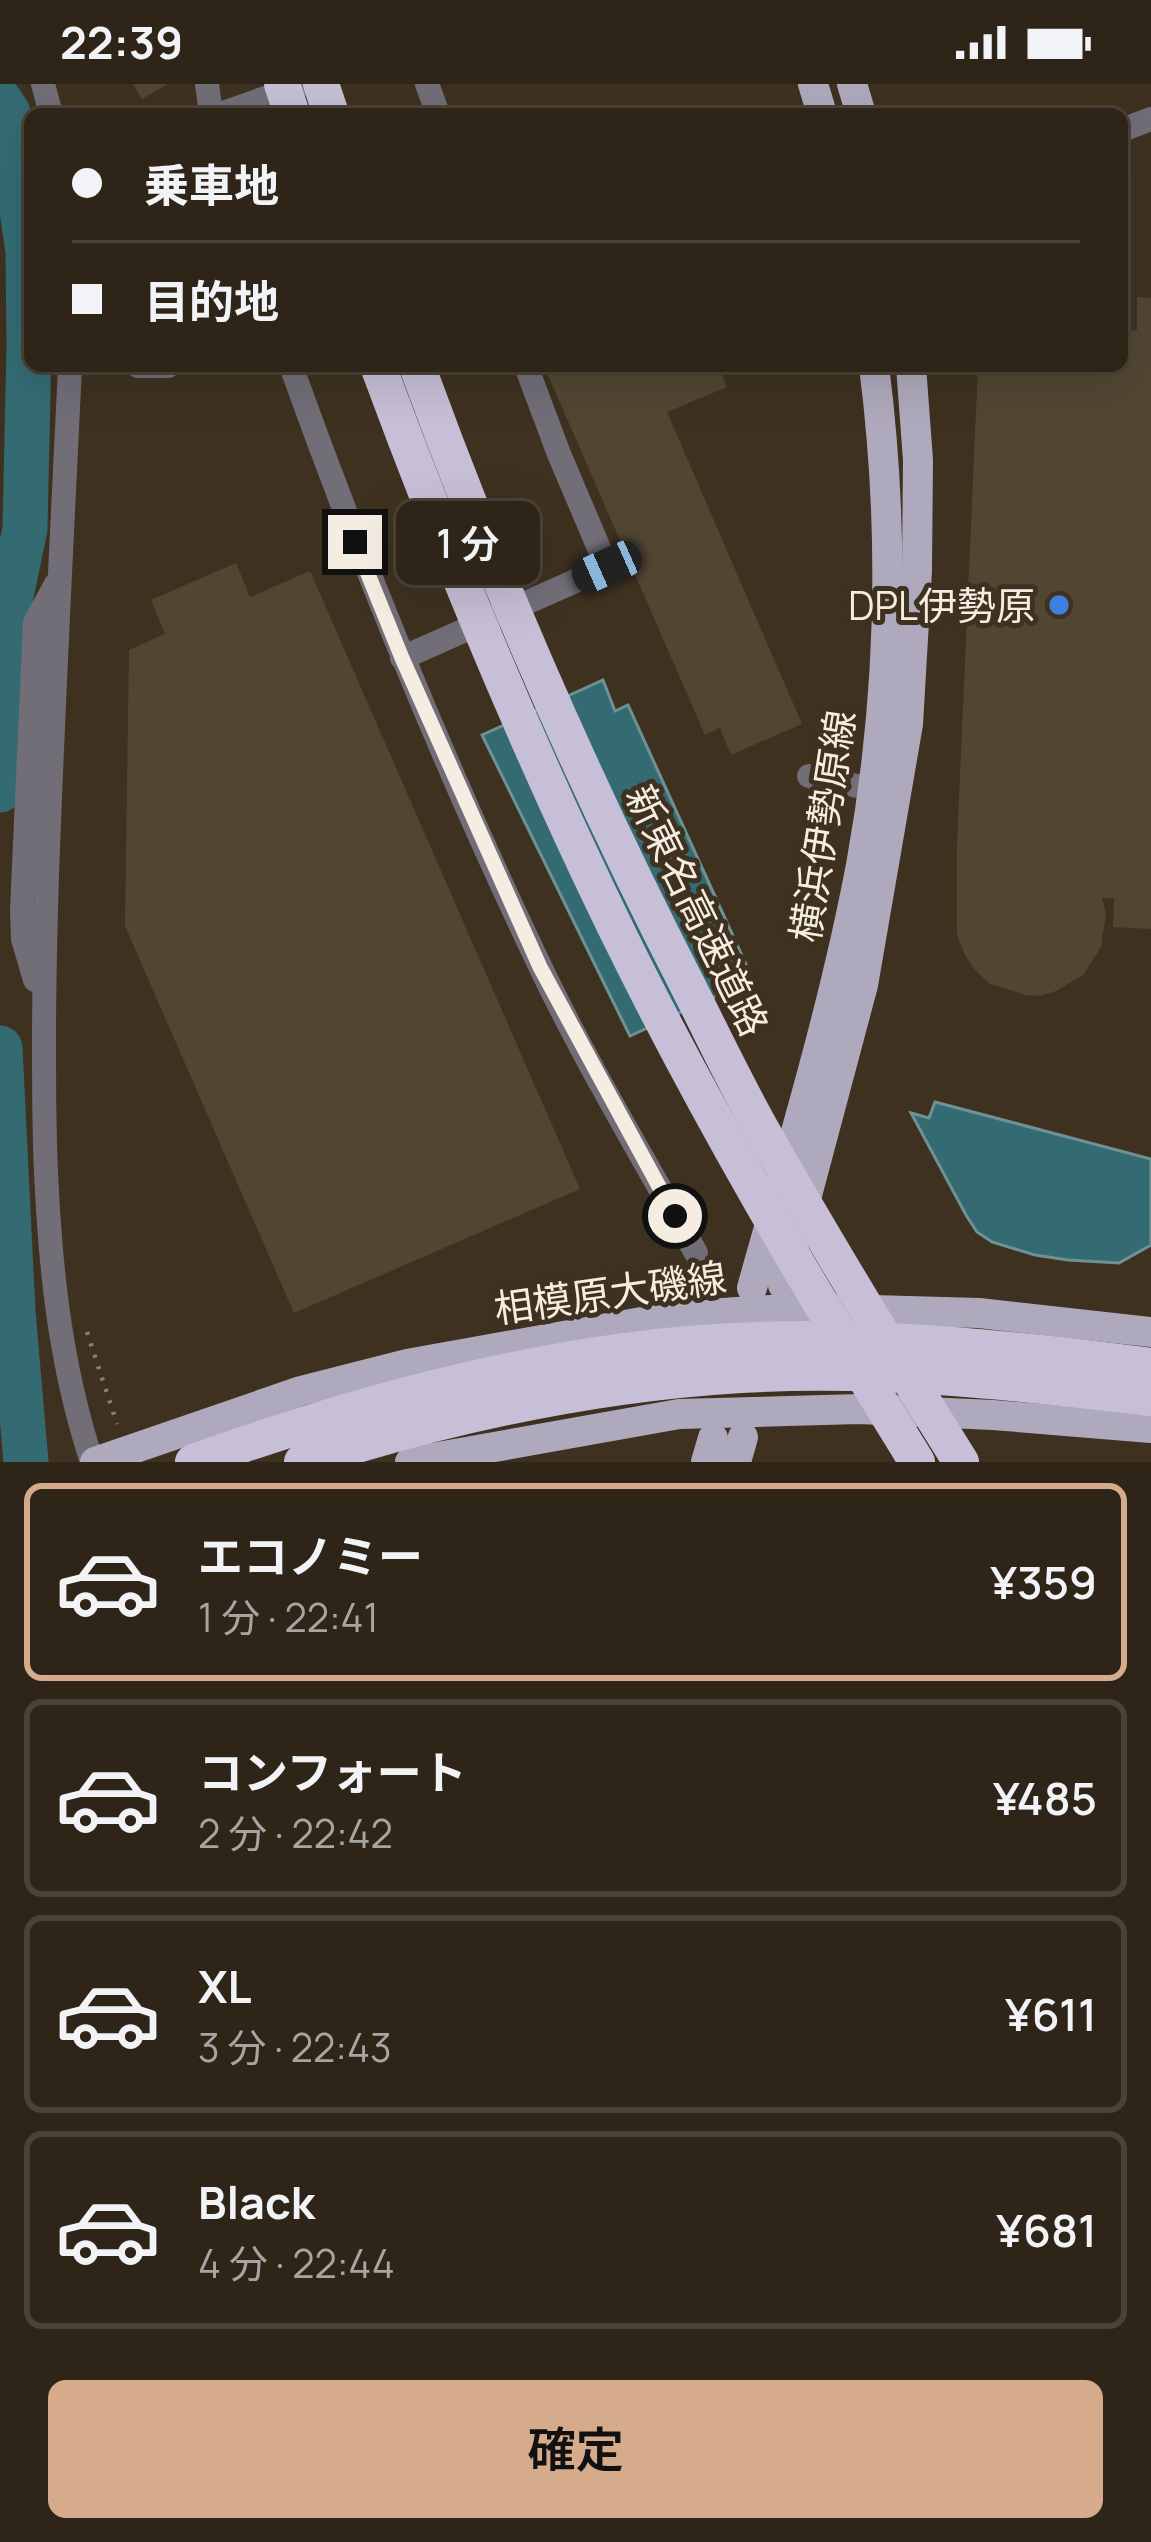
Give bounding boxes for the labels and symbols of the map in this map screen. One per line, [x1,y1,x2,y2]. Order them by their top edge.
callout: 1 分 [397,500,541,584]
route end [328,515,382,569]
car [567,536,647,598]
place label: DPL伊勢原 [848,578,1035,632]
marker: DPL伊勢原 [1046,592,1072,618]
street label: 横浜伊勢原線 [777,706,867,946]
street label: 新東名高速道路 [614,775,782,1045]
route start [648,1189,702,1243]
street label: 相模原大磯線 [490,1249,730,1335]

